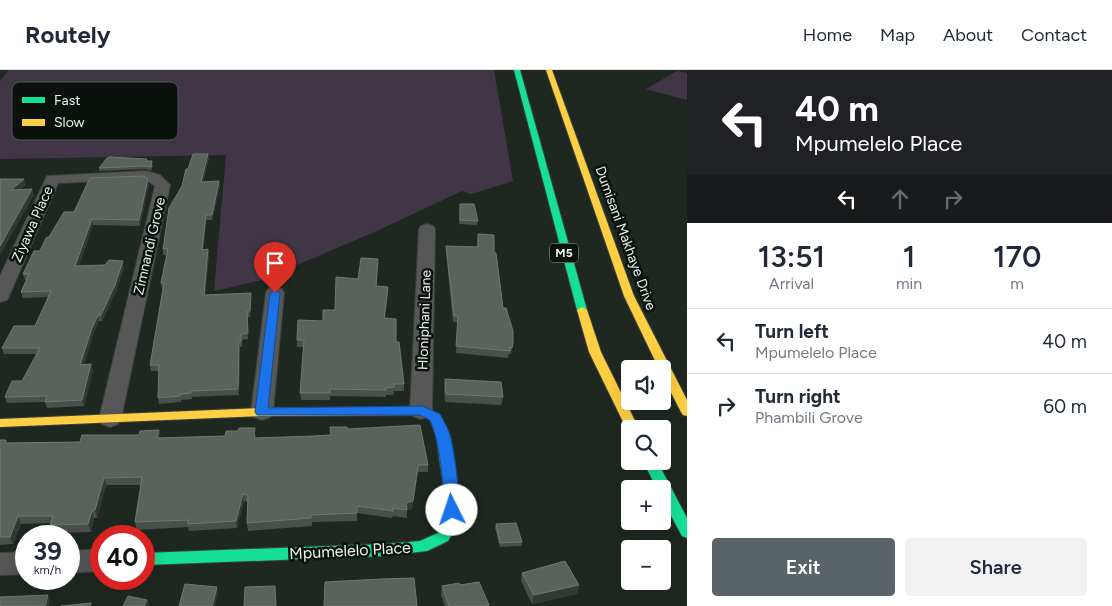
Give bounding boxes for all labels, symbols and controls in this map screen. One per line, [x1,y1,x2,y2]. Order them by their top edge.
text: Routely [25,20,111,49]
text: Home [803,24,852,46]
text: Map [880,24,915,46]
text: About [943,24,993,46]
text: Contact [1021,24,1087,46]
legend [12,82,178,140]
text: 40 m [795,88,879,130]
icon: left [712,90,777,155]
text: Fast [54,92,80,109]
text: Slow [54,114,85,131]
text: Mpumelelo Place [795,130,962,157]
street label: Dumisani Makhaye Drive [592,164,660,313]
street label: Ziyawa Place [8,183,57,265]
icon: left [833,185,861,213]
icon: ahead [886,185,914,213]
icon: right [939,185,967,213]
street label: Zimnandi Grove [130,195,169,297]
text: 13:51 [758,238,825,275]
text: 1 [903,238,915,275]
text: 170 [993,238,1041,275]
pin [254,242,296,293]
road number: M5 [550,244,578,262]
icon: arrive [261,249,289,277]
street label: Hloniphani Lane [414,269,435,370]
text: Arrival [769,274,814,293]
text: min [896,274,922,293]
text: m [1010,274,1024,293]
text: Turn left [755,320,829,343]
icon: left [712,327,740,355]
text: 40 m [1042,330,1087,353]
text: Mpumelelo Place [755,343,877,362]
map controls [621,360,671,590]
button: sound [621,360,671,410]
text: Turn right [755,385,841,408]
icon: right [712,392,740,420]
text: 60 m [1043,395,1087,418]
text: Phambili Grove [755,408,863,427]
button: search [621,420,671,470]
button: + [621,480,671,530]
position arrow [425,483,477,535]
speed limit sign: 40 [90,525,155,590]
text: 39 [33,536,62,566]
street label: Mpumelelo Place [289,538,412,563]
button: Exit [712,538,895,596]
button: Share [905,538,1087,596]
button: − [621,540,671,590]
text: km/h [34,563,61,577]

